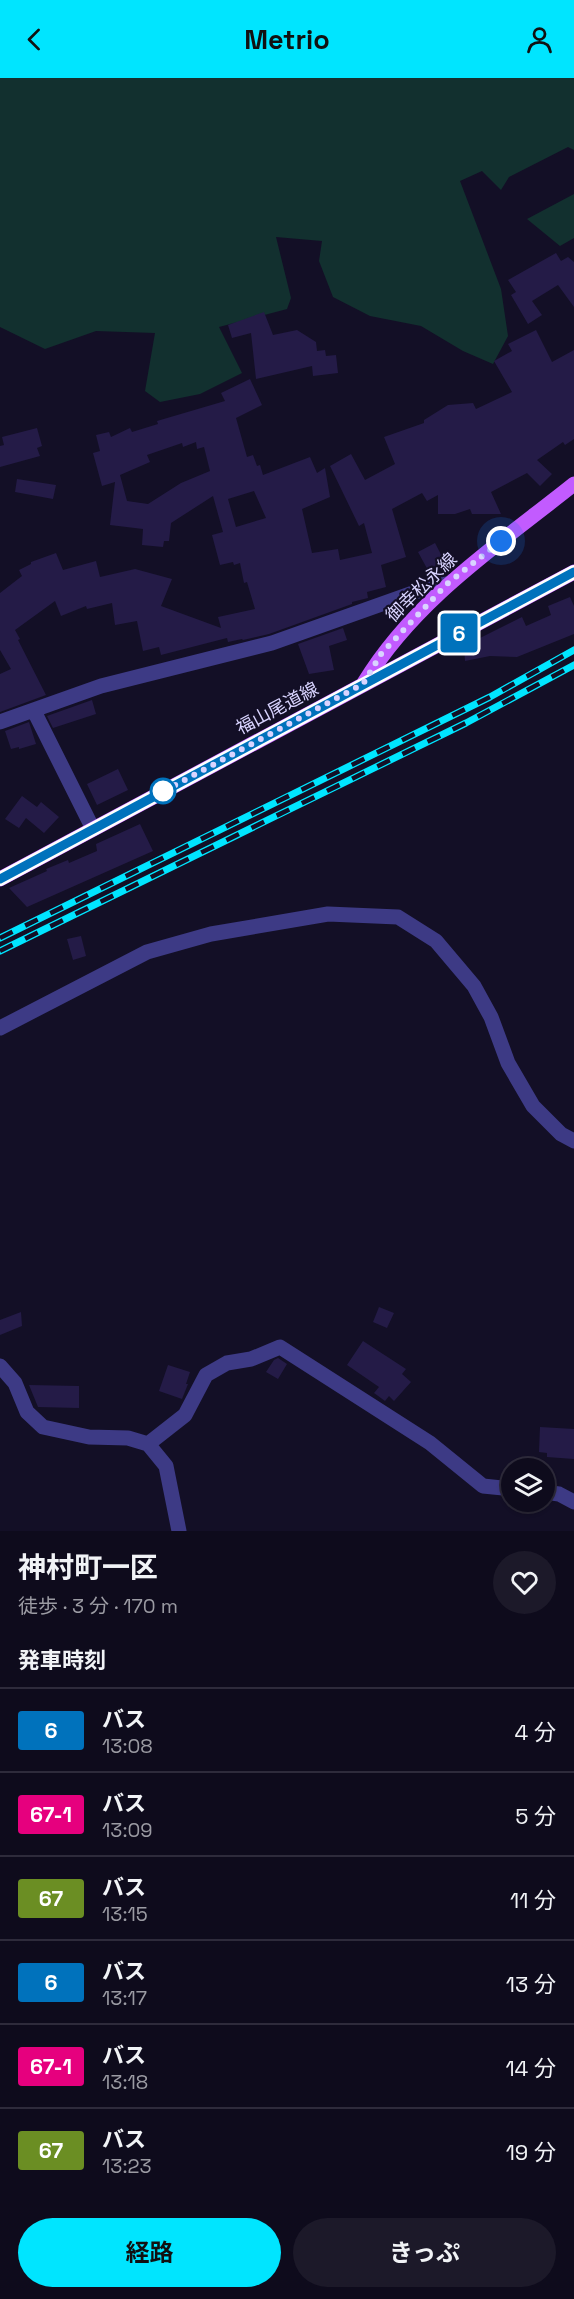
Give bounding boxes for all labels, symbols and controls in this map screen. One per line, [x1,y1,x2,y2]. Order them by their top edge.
text: Metrio [244,22,330,57]
icon: back [18,23,51,56]
icon: person [523,23,556,56]
your location [486,526,516,556]
street label: 御幸松永線 [381,547,461,627]
line badge: 6 [440,614,478,652]
text: 6 [453,620,465,647]
street label: 福山尾道線 [232,677,322,739]
unlabelled marker [150,778,176,804]
map controls [501,1458,555,1512]
button: layers [501,1458,555,1512]
text: 神村町一区 [18,1549,158,1585]
button: heart [493,1551,556,1614]
text: 徒歩 · 3 分 · 170 m [18,1593,178,1619]
text: 発車時刻 [18,1646,106,1674]
text: バス [102,1705,146,1733]
text: 6 [45,1717,57,1744]
text: 4 分 [515,1718,556,1746]
text: 13:08 [102,1733,153,1759]
text: バス [102,1789,146,1817]
text: 67-1 [30,1801,72,1828]
text: 5 分 [515,1802,556,1830]
text: 13:09 [102,1817,153,1843]
text: バス [102,1873,146,1901]
text: 67 [39,1885,63,1912]
text: 11 分 [510,1886,556,1914]
text: 13:15 [102,1901,148,1927]
text: バス [102,1957,146,1985]
text: 6 [45,1969,57,1996]
text: 13 分 [506,1970,556,1998]
text: 13:17 [102,1985,147,2011]
text: バス [102,2041,146,2069]
text: 67-1 [30,2053,72,2080]
text: 14 分 [505,2054,556,2082]
text: 13:18 [102,2069,148,2095]
text: バス [102,2125,146,2153]
text: 67 [39,2137,63,2164]
text: 19 分 [506,2138,556,2166]
text: 13:23 [102,2153,152,2179]
button: 経路 [18,2218,281,2287]
button: きっぷ [293,2218,556,2287]

